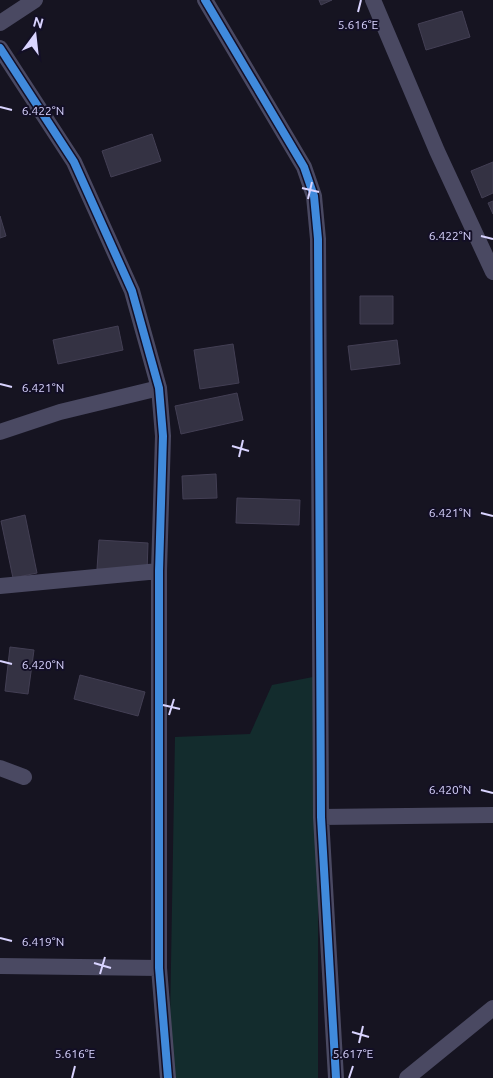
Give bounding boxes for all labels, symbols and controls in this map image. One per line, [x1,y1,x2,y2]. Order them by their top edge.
north arrow [10,10,60,60]
text: N [31,13,45,32]
text: 5.616°E [338,18,379,31]
text: 6.422°N [22,104,64,117]
text: 6.422°N [429,229,471,242]
text: 6.421°N [22,381,64,394]
text: 6.421°N [429,506,471,519]
text: 6.420°N [22,658,64,671]
text: 6.420°N [429,783,471,796]
text: 6.419°N [22,935,64,948]
text: 5.616°E [55,1047,96,1060]
text: 5.617°E [333,1047,374,1060]

